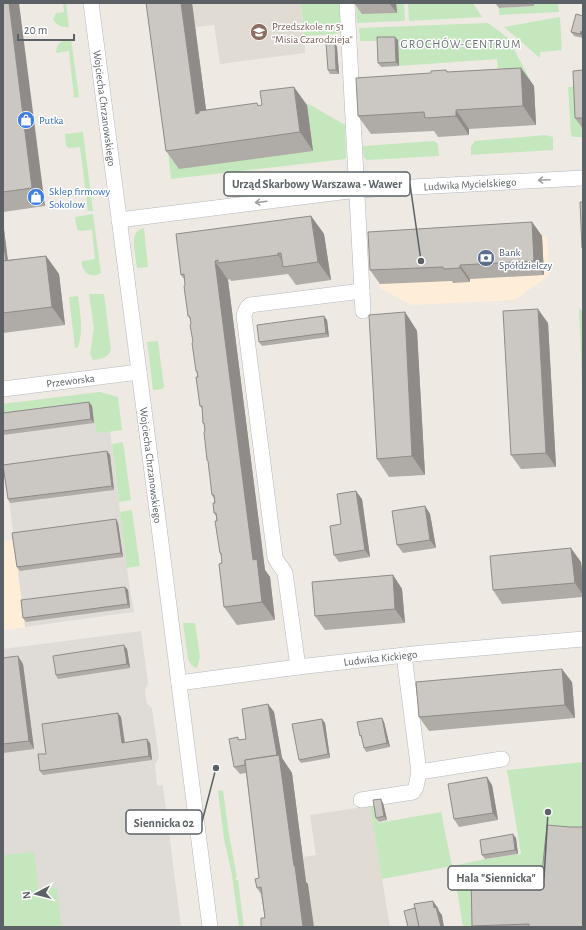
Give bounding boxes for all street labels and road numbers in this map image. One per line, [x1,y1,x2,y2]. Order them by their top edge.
street label: Wojciecha Chrzanowskiego [92,49,118,167]
street label: Ludwika Mycielskiego [423,176,517,192]
street label: Przeworska [46,372,95,389]
street label: Wojciecha Chrzanowskiego [138,406,164,524]
street label: Ludwika Kickiego [343,648,418,667]

